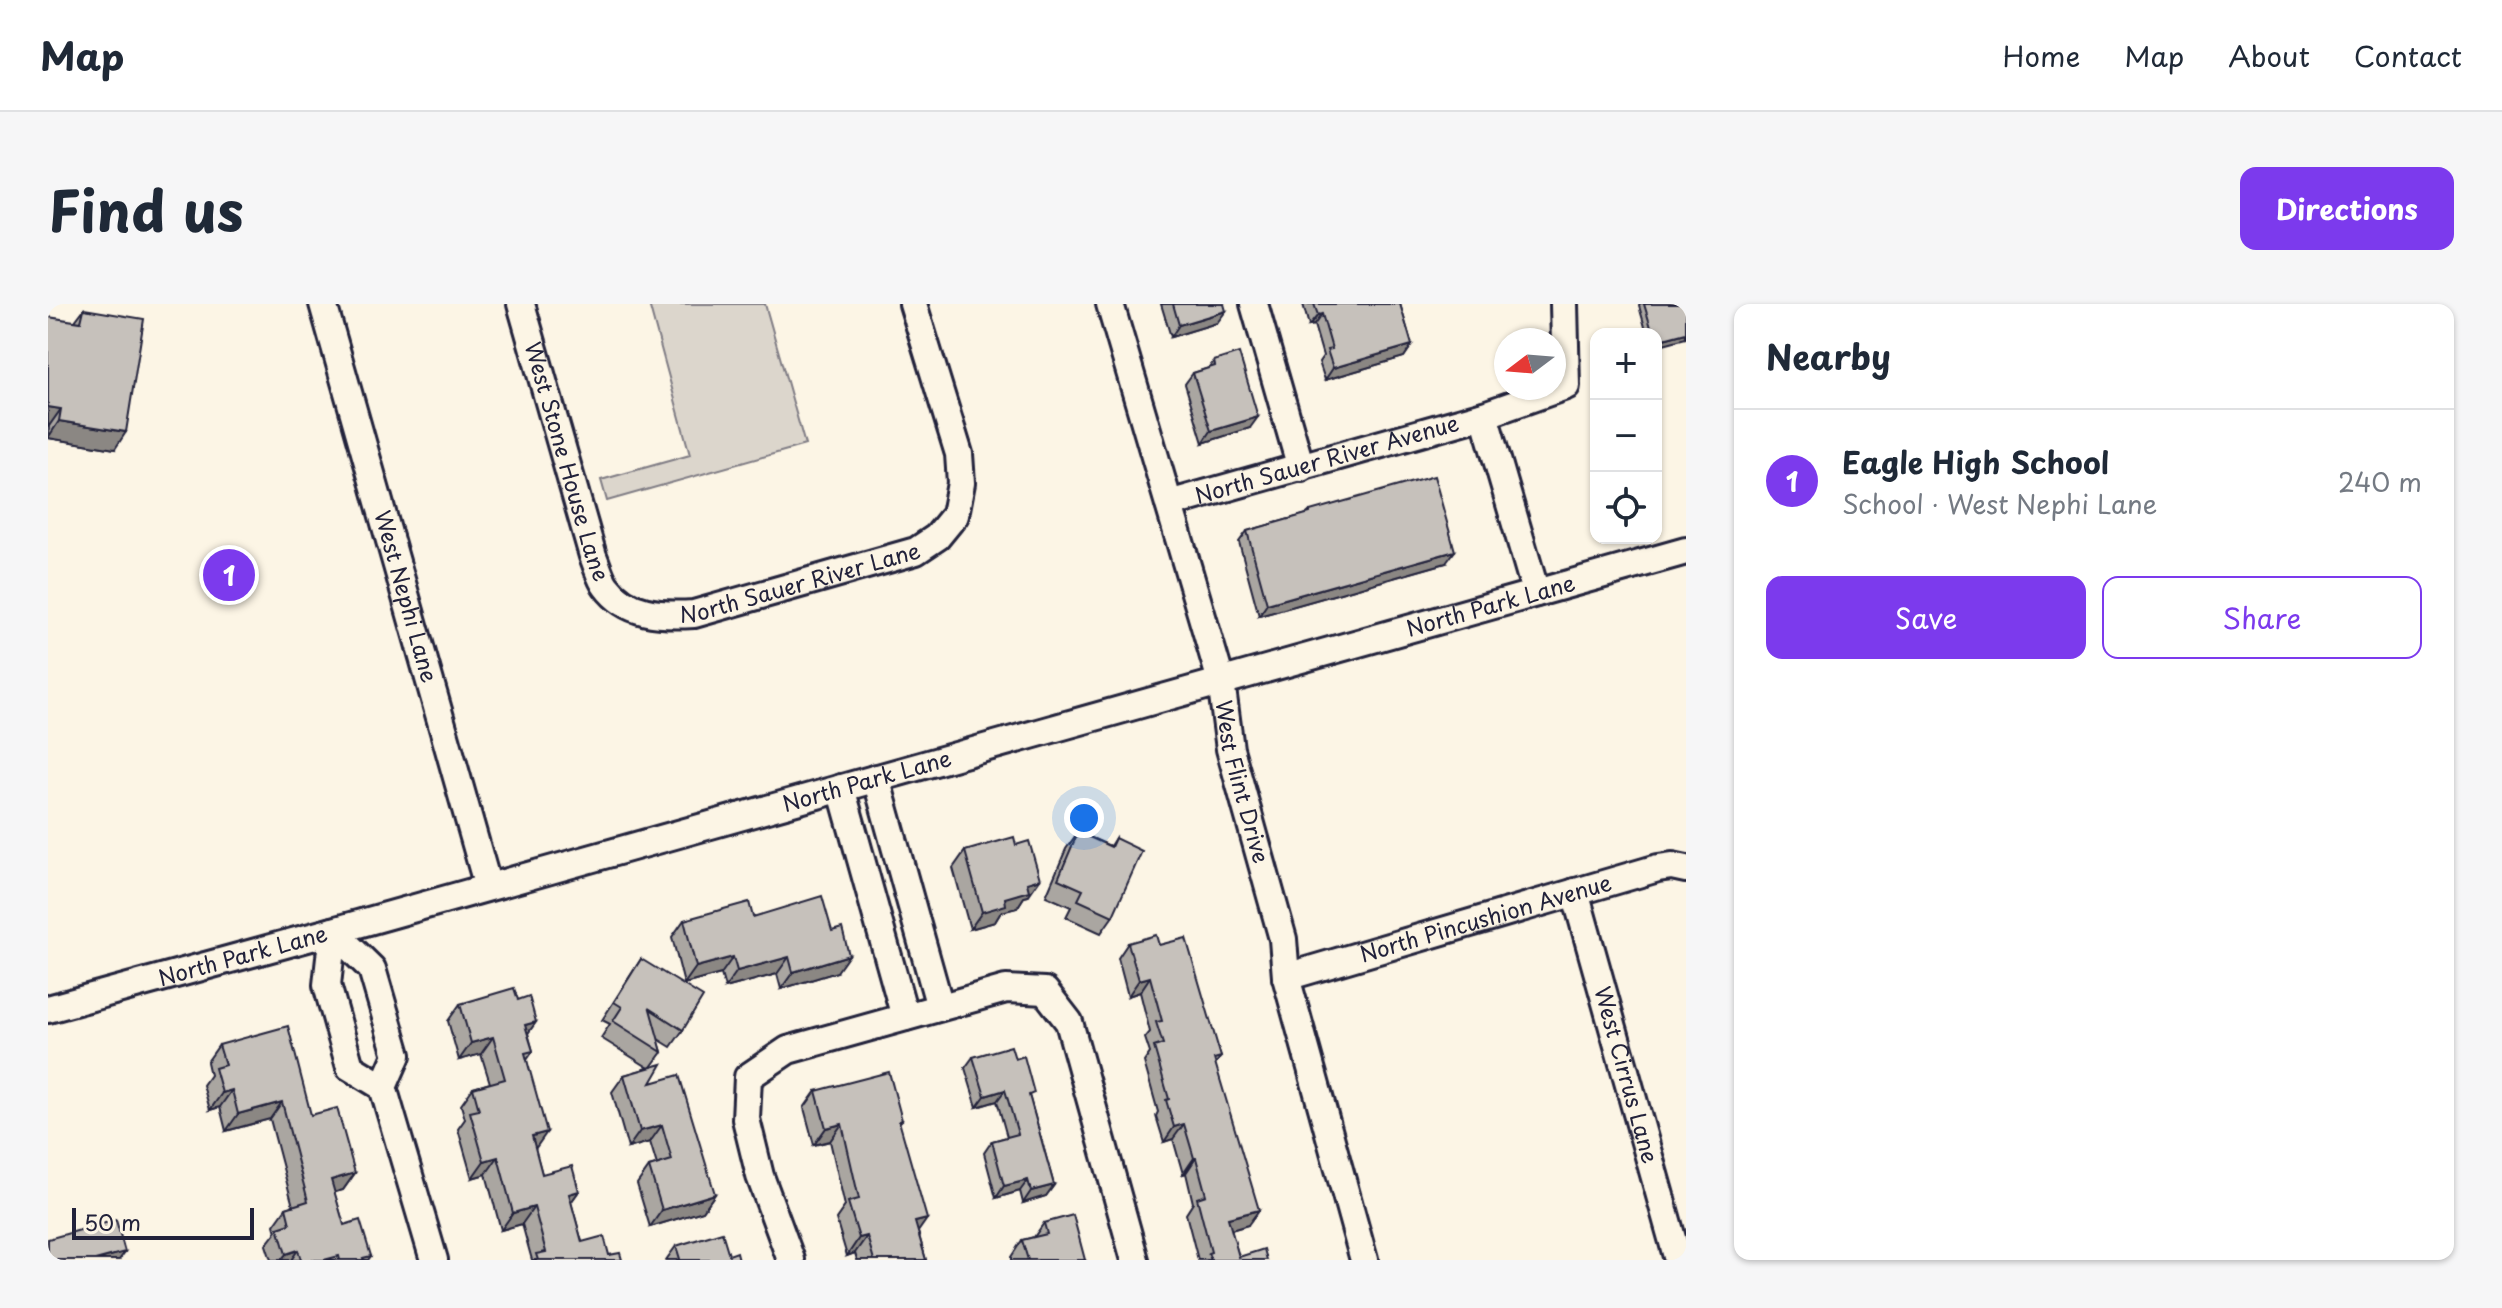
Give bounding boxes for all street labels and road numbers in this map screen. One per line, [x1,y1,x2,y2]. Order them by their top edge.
street label: West Stone House Lane [518,338,619,586]
street label: North Sauer River Avenue [1191,405,1462,511]
street label: West Nephi Lane [367,506,447,686]
street label: North Sauer River Lane [679,533,924,630]
street label: North Park Lane [1402,565,1579,644]
street label: West Flint Drive [1209,698,1279,867]
street label: North Park Lane [778,740,955,819]
street label: North Pincushion Avenue [1355,865,1615,970]
street label: North Park Lane [154,915,331,993]
street label: West Cirrus Lane [1587,982,1668,1167]

